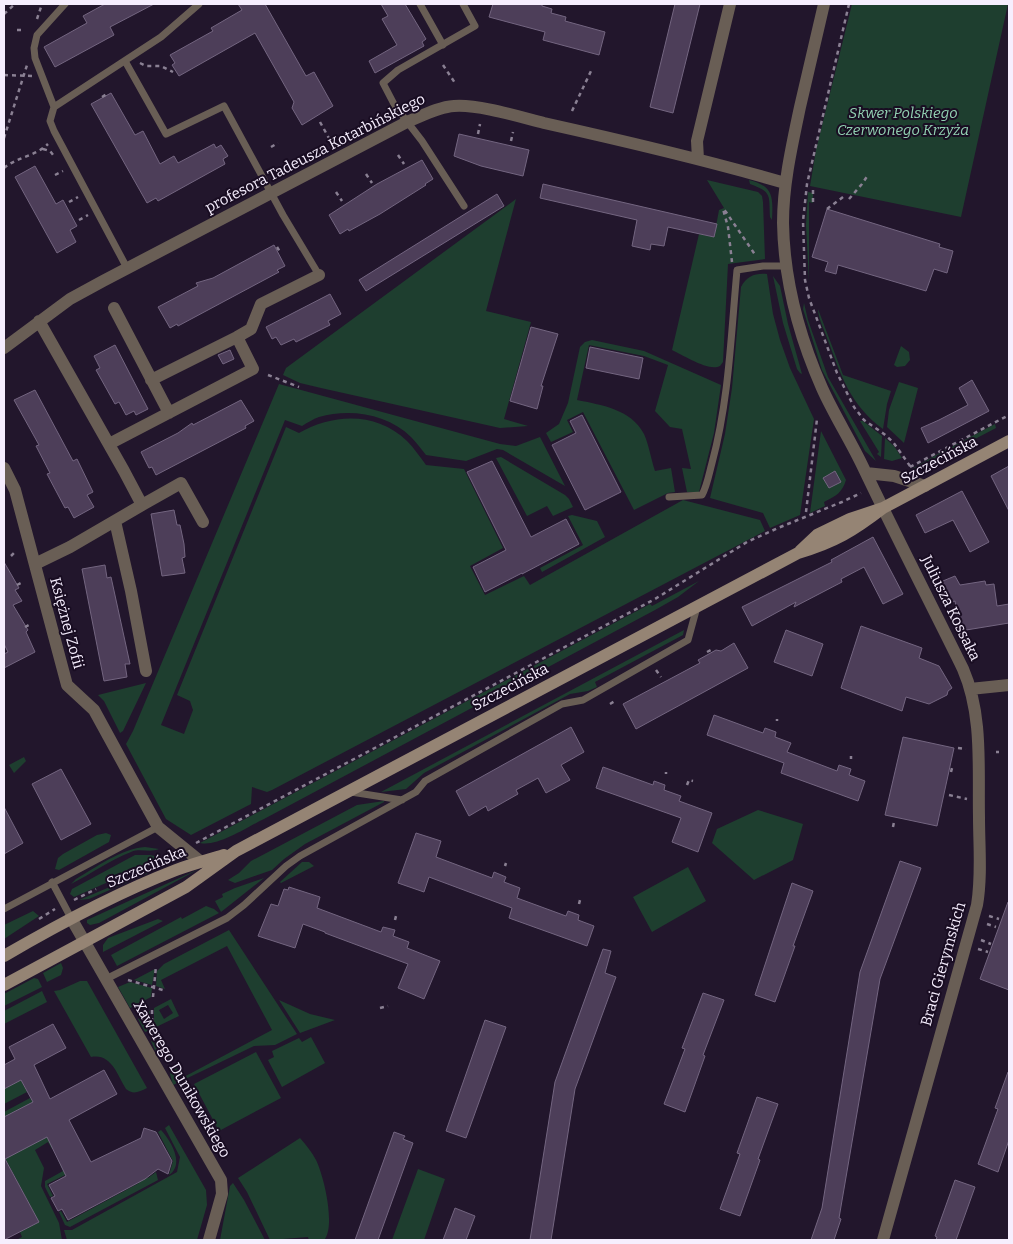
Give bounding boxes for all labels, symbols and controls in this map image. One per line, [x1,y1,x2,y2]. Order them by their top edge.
street label: profesora Tadeusza Kotarbińskiego [202,89,428,217]
park label: Skwer Polskiego Czerwonego Krzyża [837,104,969,139]
street label: Szczecińska [898,432,980,488]
street label: Juliusza Kossaka [917,551,984,664]
street label: Księżnej Zofii [46,575,88,671]
street label: Szczecińska [469,659,551,715]
street label: Szczecińska [104,842,188,892]
street label: Braci Gierymskich [917,899,969,1028]
street label: Xawerego Dunikowskiego [130,997,234,1161]

